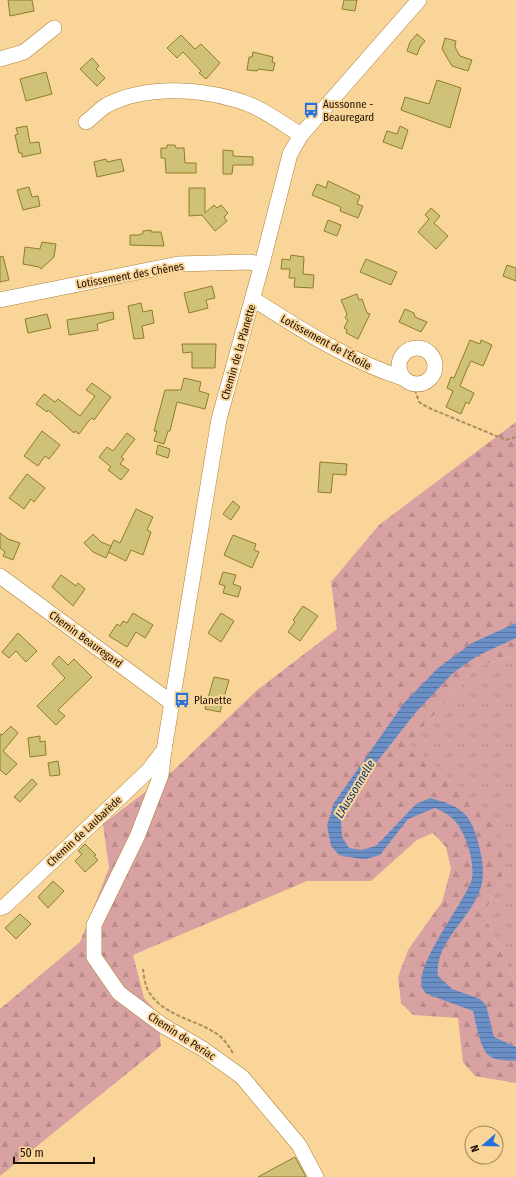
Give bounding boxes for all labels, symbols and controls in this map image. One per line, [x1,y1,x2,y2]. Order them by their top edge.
place label: Aussonne - Beauregard [323,98,374,124]
bus stop icon: Aussonne - Beauregard [302,101,320,119]
street label: Lotissement des Chênes [75,260,185,291]
street label: Chemin de la Planette [219,303,258,401]
street label: Lotissement de l'Étoile [278,311,374,373]
street label: Chemin Beauregard [46,608,125,670]
bus stop icon: Planette [173,691,191,709]
place label: Planette [194,694,232,707]
water label: L'Aussonnelle [332,757,378,820]
street label: Chemin de Laubarède [44,793,124,869]
street label: Chemin de Periac [146,1010,218,1063]
north arrow [464,1125,504,1165]
scale bar [14,1139,94,1165]
text: N [468,1143,482,1154]
text: 50 m [20,1146,44,1160]

